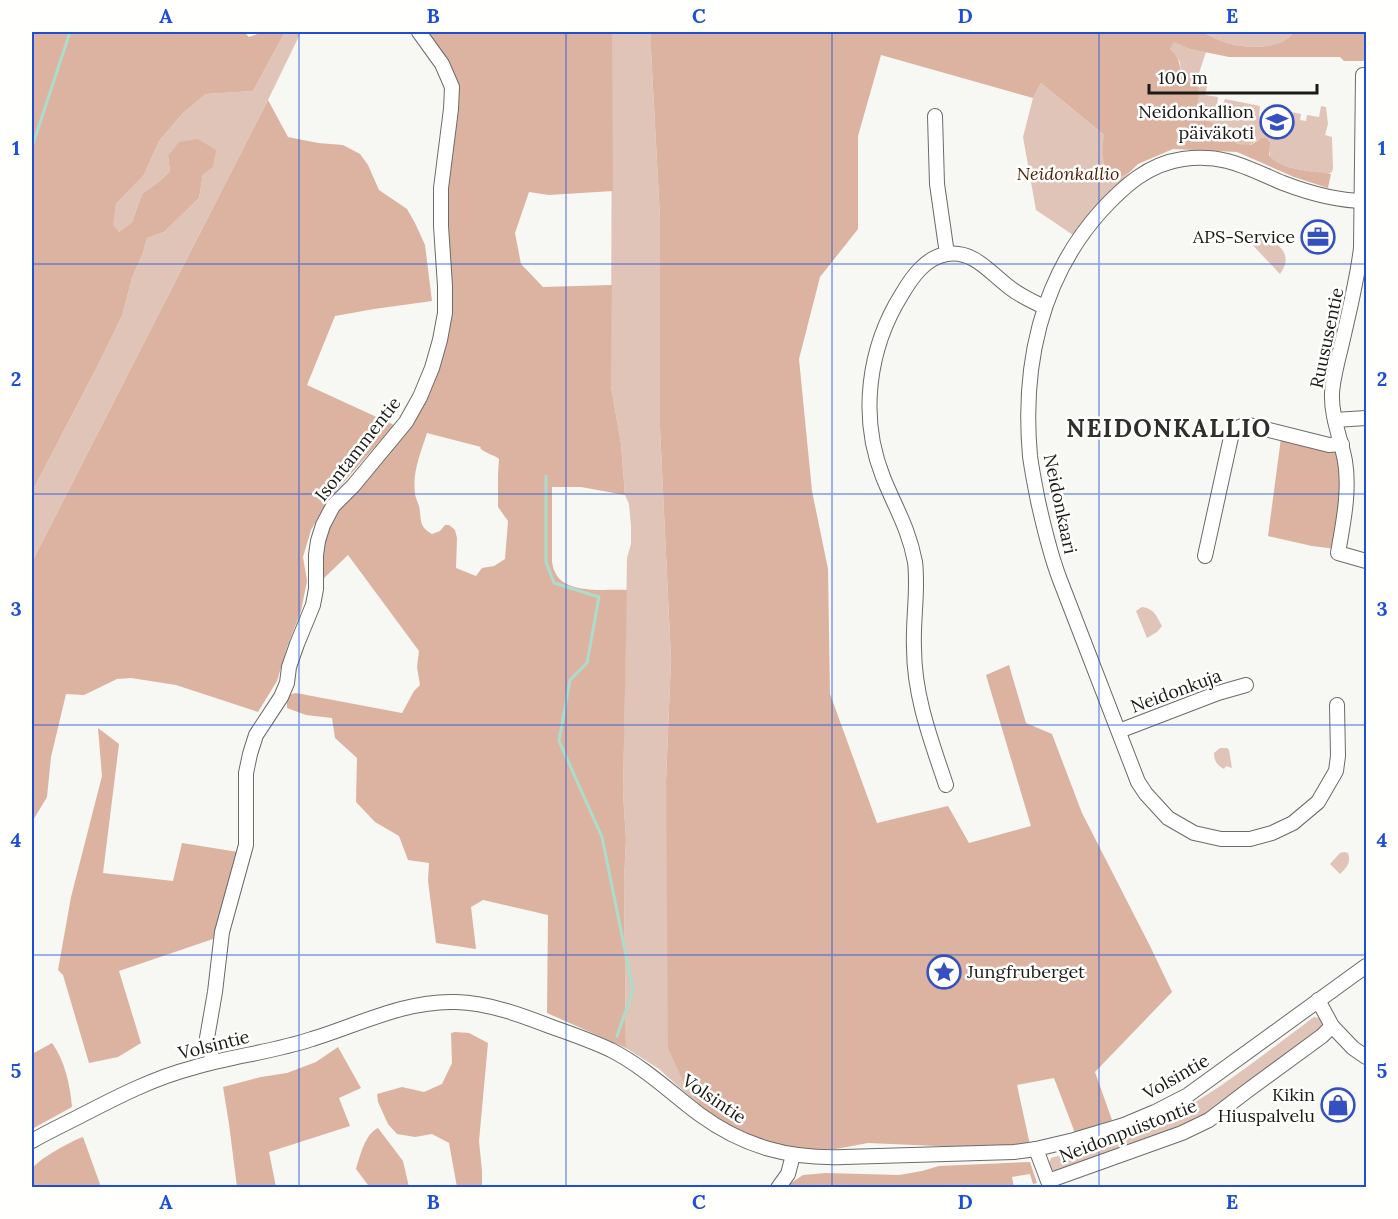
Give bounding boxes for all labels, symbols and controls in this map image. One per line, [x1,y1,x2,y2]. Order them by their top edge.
text: A [159,3,173,28]
text: B [426,3,440,28]
text: C [692,3,706,28]
text: D [957,3,973,28]
text: E [1226,3,1238,28]
scale bar [1149,57,1317,95]
text: 100 m [1158,66,1208,89]
place label: Neidonkallion päiväkoti [1138,100,1254,144]
school or university icon: Neidonkallion päiväkoti [1259,104,1295,140]
text: 1 [12,135,20,160]
text: 1 [1378,135,1386,160]
park label: Neidonkallio [1017,162,1119,185]
office icon: APS-Service [1300,219,1336,255]
place label: APS-Service [1192,225,1295,248]
street label: Ruususentie [1305,285,1348,390]
text: 2 [11,366,21,391]
text: 2 [1377,366,1387,391]
street label: Isontammentie [310,392,406,506]
district label: NEIDONKALLIO [1066,413,1272,444]
street label: Neidonkaari [1039,452,1082,556]
text: 3 [10,596,22,621]
text: 3 [1376,596,1388,621]
street label: Neidonkuja [1127,663,1224,718]
text: 4 [11,827,22,852]
text: 4 [1377,827,1388,852]
place icon: Jungfruberget [926,954,962,990]
place label: Jungfruberget [966,960,1085,983]
street label: Volsintie [175,1025,252,1065]
street label: Volsintie [1138,1048,1213,1105]
text: 5 [11,1058,22,1083]
text: 5 [1377,1058,1388,1083]
street label: Volsintie [677,1068,751,1129]
place label: Kikin Hiuspalvelu [1218,1083,1315,1127]
shop icon: Kikin Hiuspalvelu [1320,1087,1356,1123]
street label: Neidonpuistontie [1056,1094,1200,1167]
text: A [159,1189,173,1214]
text: B [426,1189,440,1214]
text: C [692,1189,706,1214]
text: D [957,1189,973,1214]
text: E [1226,1189,1238,1214]

